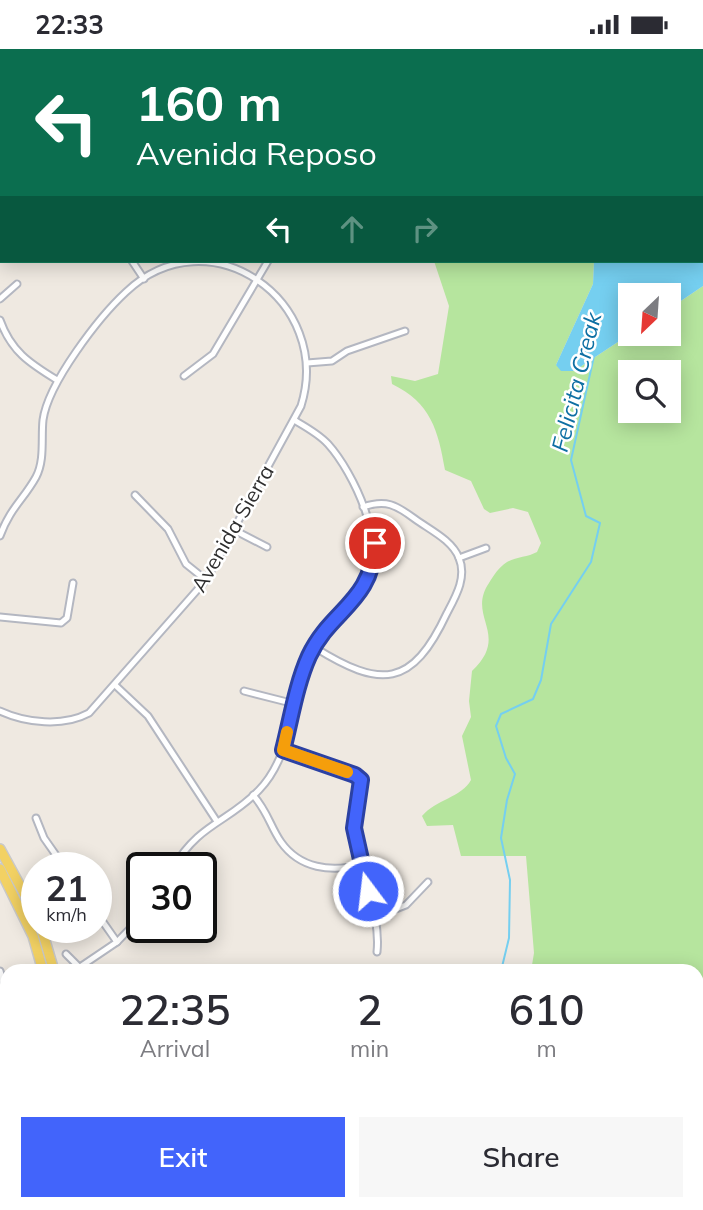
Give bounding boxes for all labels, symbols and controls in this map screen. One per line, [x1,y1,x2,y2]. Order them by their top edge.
text: 22:33 [35,8,104,41]
text: 160 m [136,72,282,133]
icon: left [21,77,112,168]
text: Avenida Reposo [136,133,377,173]
icon: left [260,210,298,248]
icon: ahead [333,210,371,248]
icon: right [406,210,444,248]
north arrow [618,283,681,347]
map controls [618,283,681,423]
water label: Felicita Creak [545,308,608,455]
button: search [618,360,681,423]
street label: Avenida Sierra [185,460,279,596]
pin [345,513,405,573]
icon: arrive [356,524,394,562]
speed limit sign: 30 [126,852,217,943]
position arrow [331,854,405,928]
text: 21 [45,866,88,910]
text: km/h [46,903,87,926]
text: 22:35 [120,983,230,1036]
text: 2 [357,983,382,1036]
text: 610 [509,983,584,1036]
text: Arrival [140,1034,210,1063]
text: min [350,1034,389,1063]
text: m [536,1034,557,1063]
button: Exit [21,1117,345,1197]
button: Share [359,1117,683,1197]

